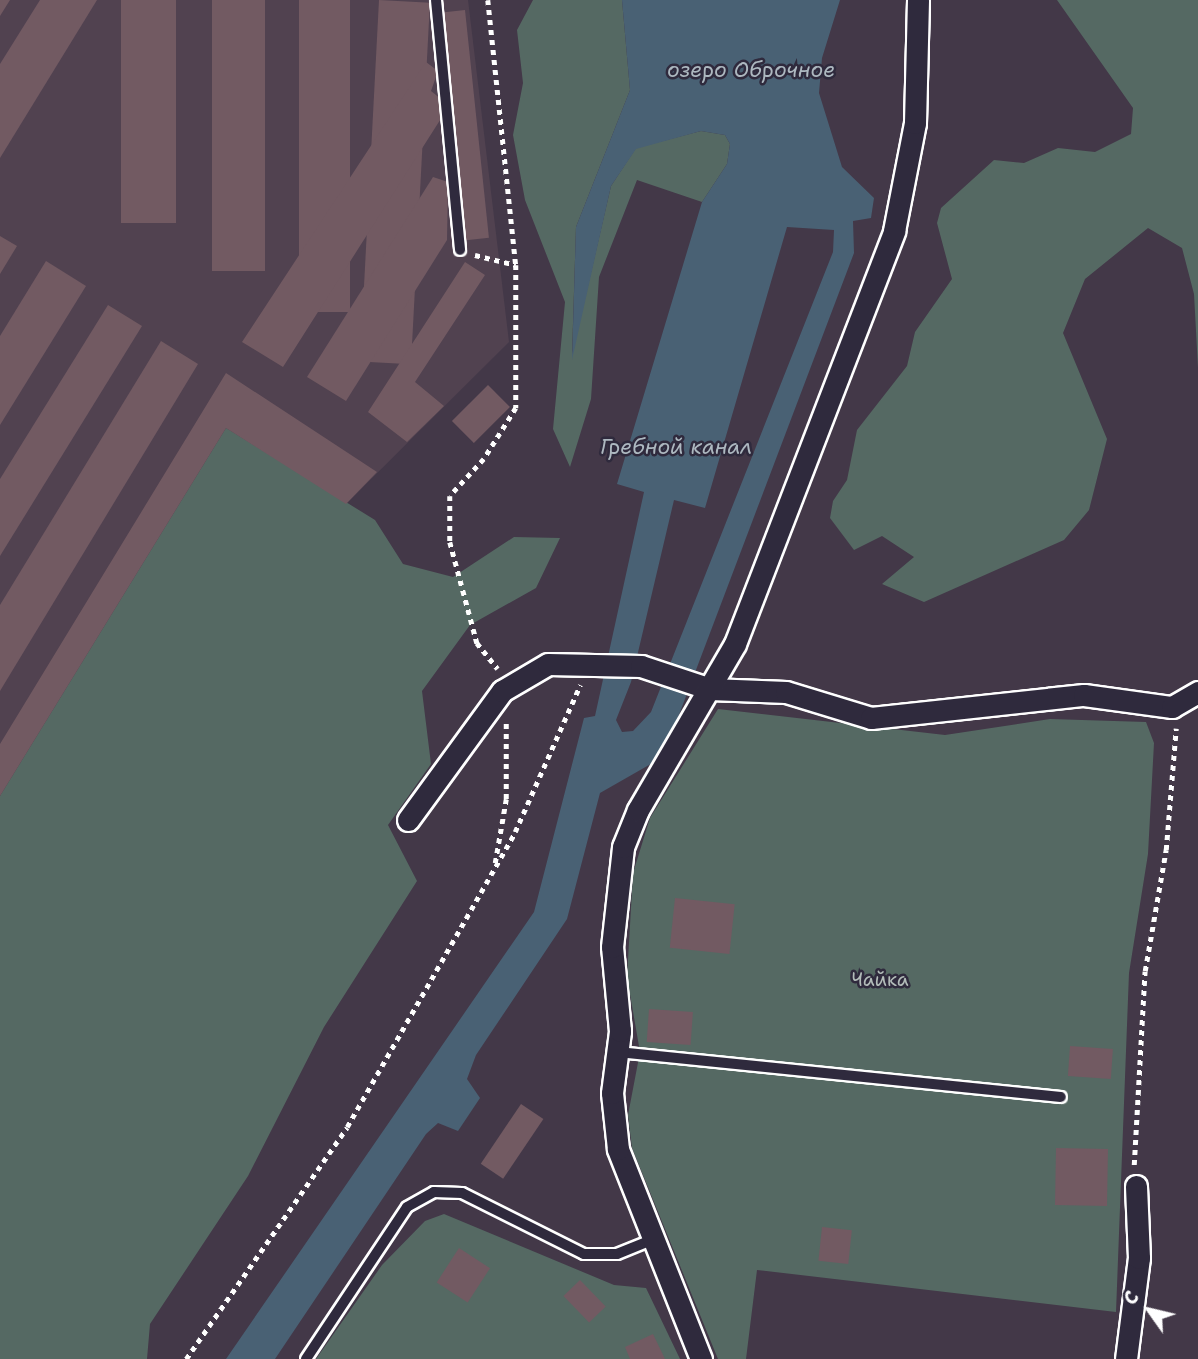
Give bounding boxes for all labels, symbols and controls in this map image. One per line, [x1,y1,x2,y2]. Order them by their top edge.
water label: озеро Оброчное [667,57,835,83]
water label: Гребной канал [600,434,752,460]
park label: Чайка [851,969,909,991]
north arrow [1114,1275,1184,1345]
text: С [1118,1286,1145,1310]

